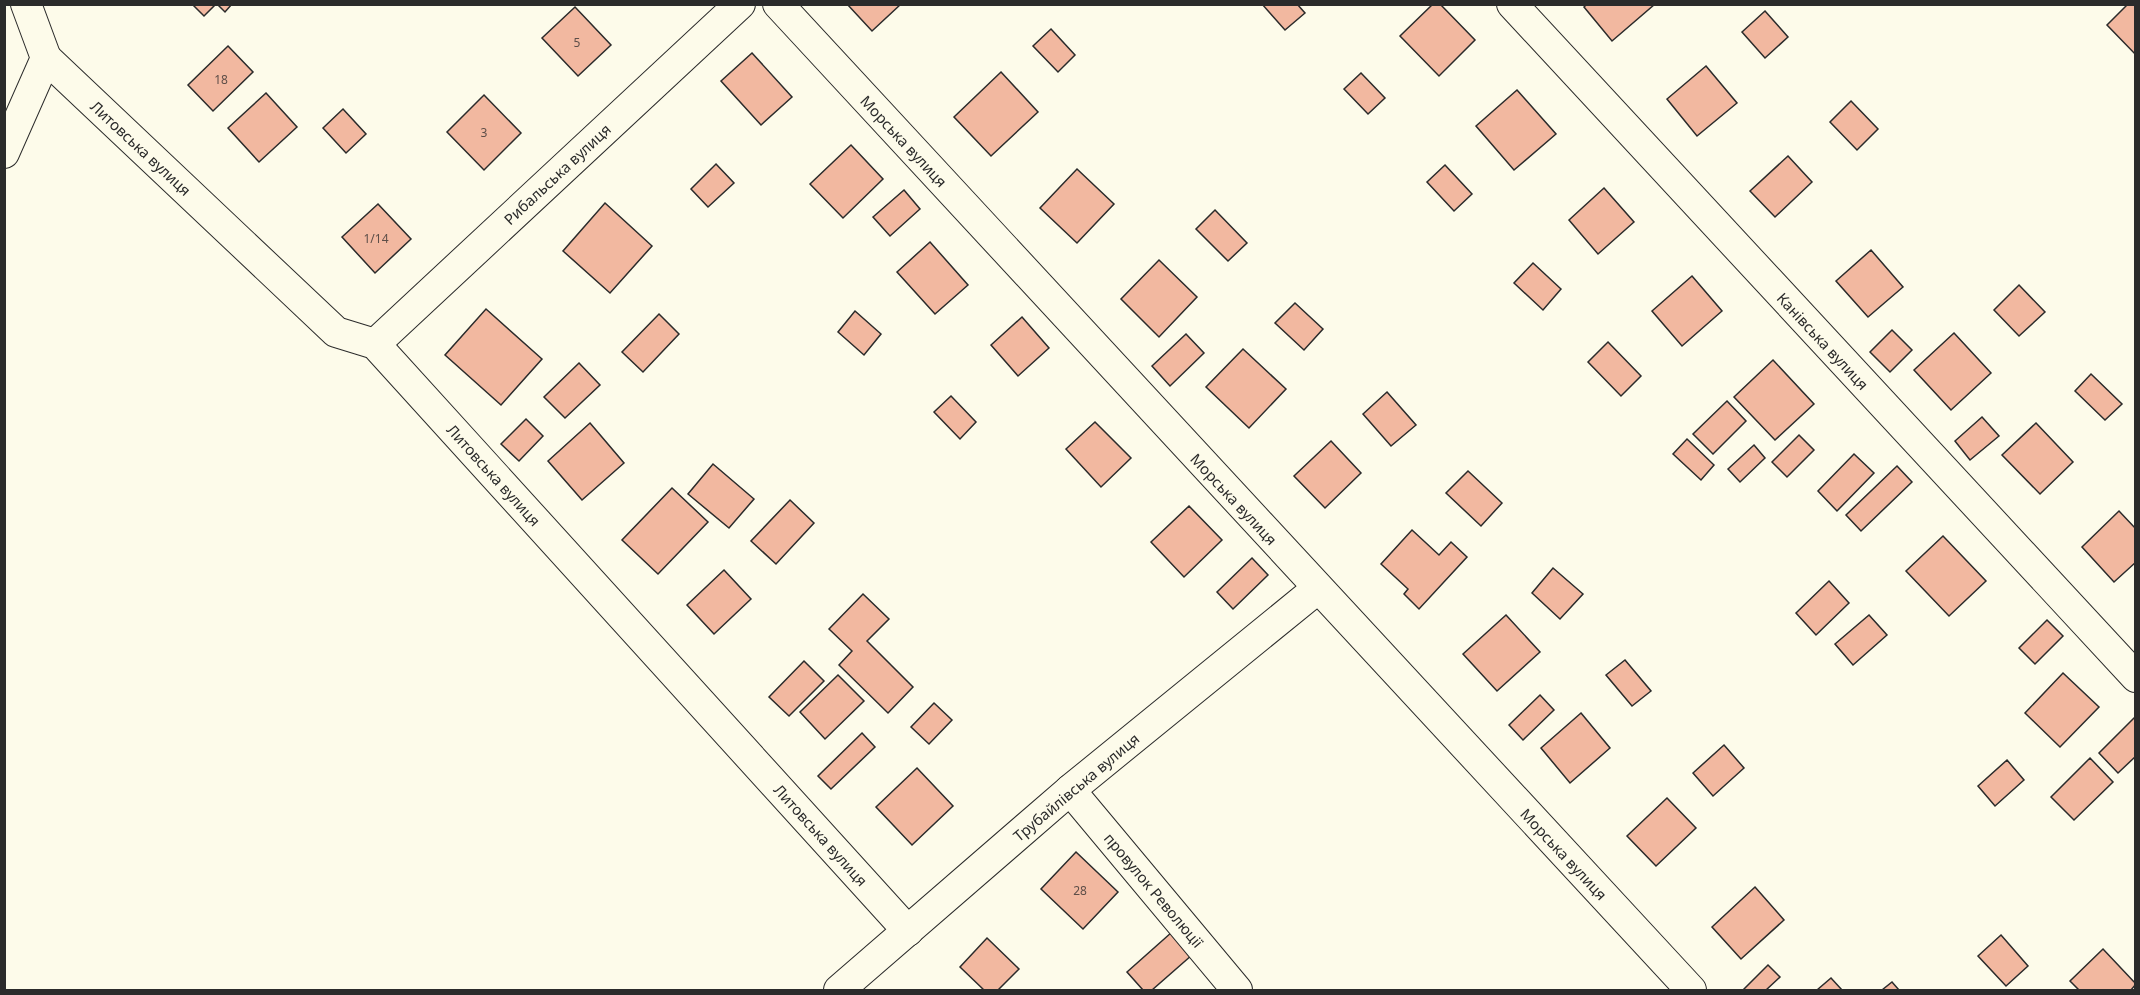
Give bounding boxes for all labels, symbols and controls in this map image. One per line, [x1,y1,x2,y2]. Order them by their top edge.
house number: 5 [574,34,581,51]
house number: 18 [214,71,228,88]
street label: Морська вулиця [856,91,952,191]
street label: Литовська вулиця [86,96,196,200]
street label: Рибальська вулиця [499,119,615,229]
house number: 3 [481,124,488,141]
house number: 1/14 [363,230,389,247]
street label: Канівська вулиця [1773,288,1873,394]
street label: Литовська вулиця [443,420,545,530]
street label: Морська вулиця [1186,449,1282,549]
street label: Трубайлівська вулиця [1009,728,1143,846]
street label: Литовська вулиця [770,780,872,890]
street label: Морська вулиця [1516,804,1612,904]
street label: провулок Революції [1100,828,1208,952]
house number: 28 [1073,882,1087,899]

